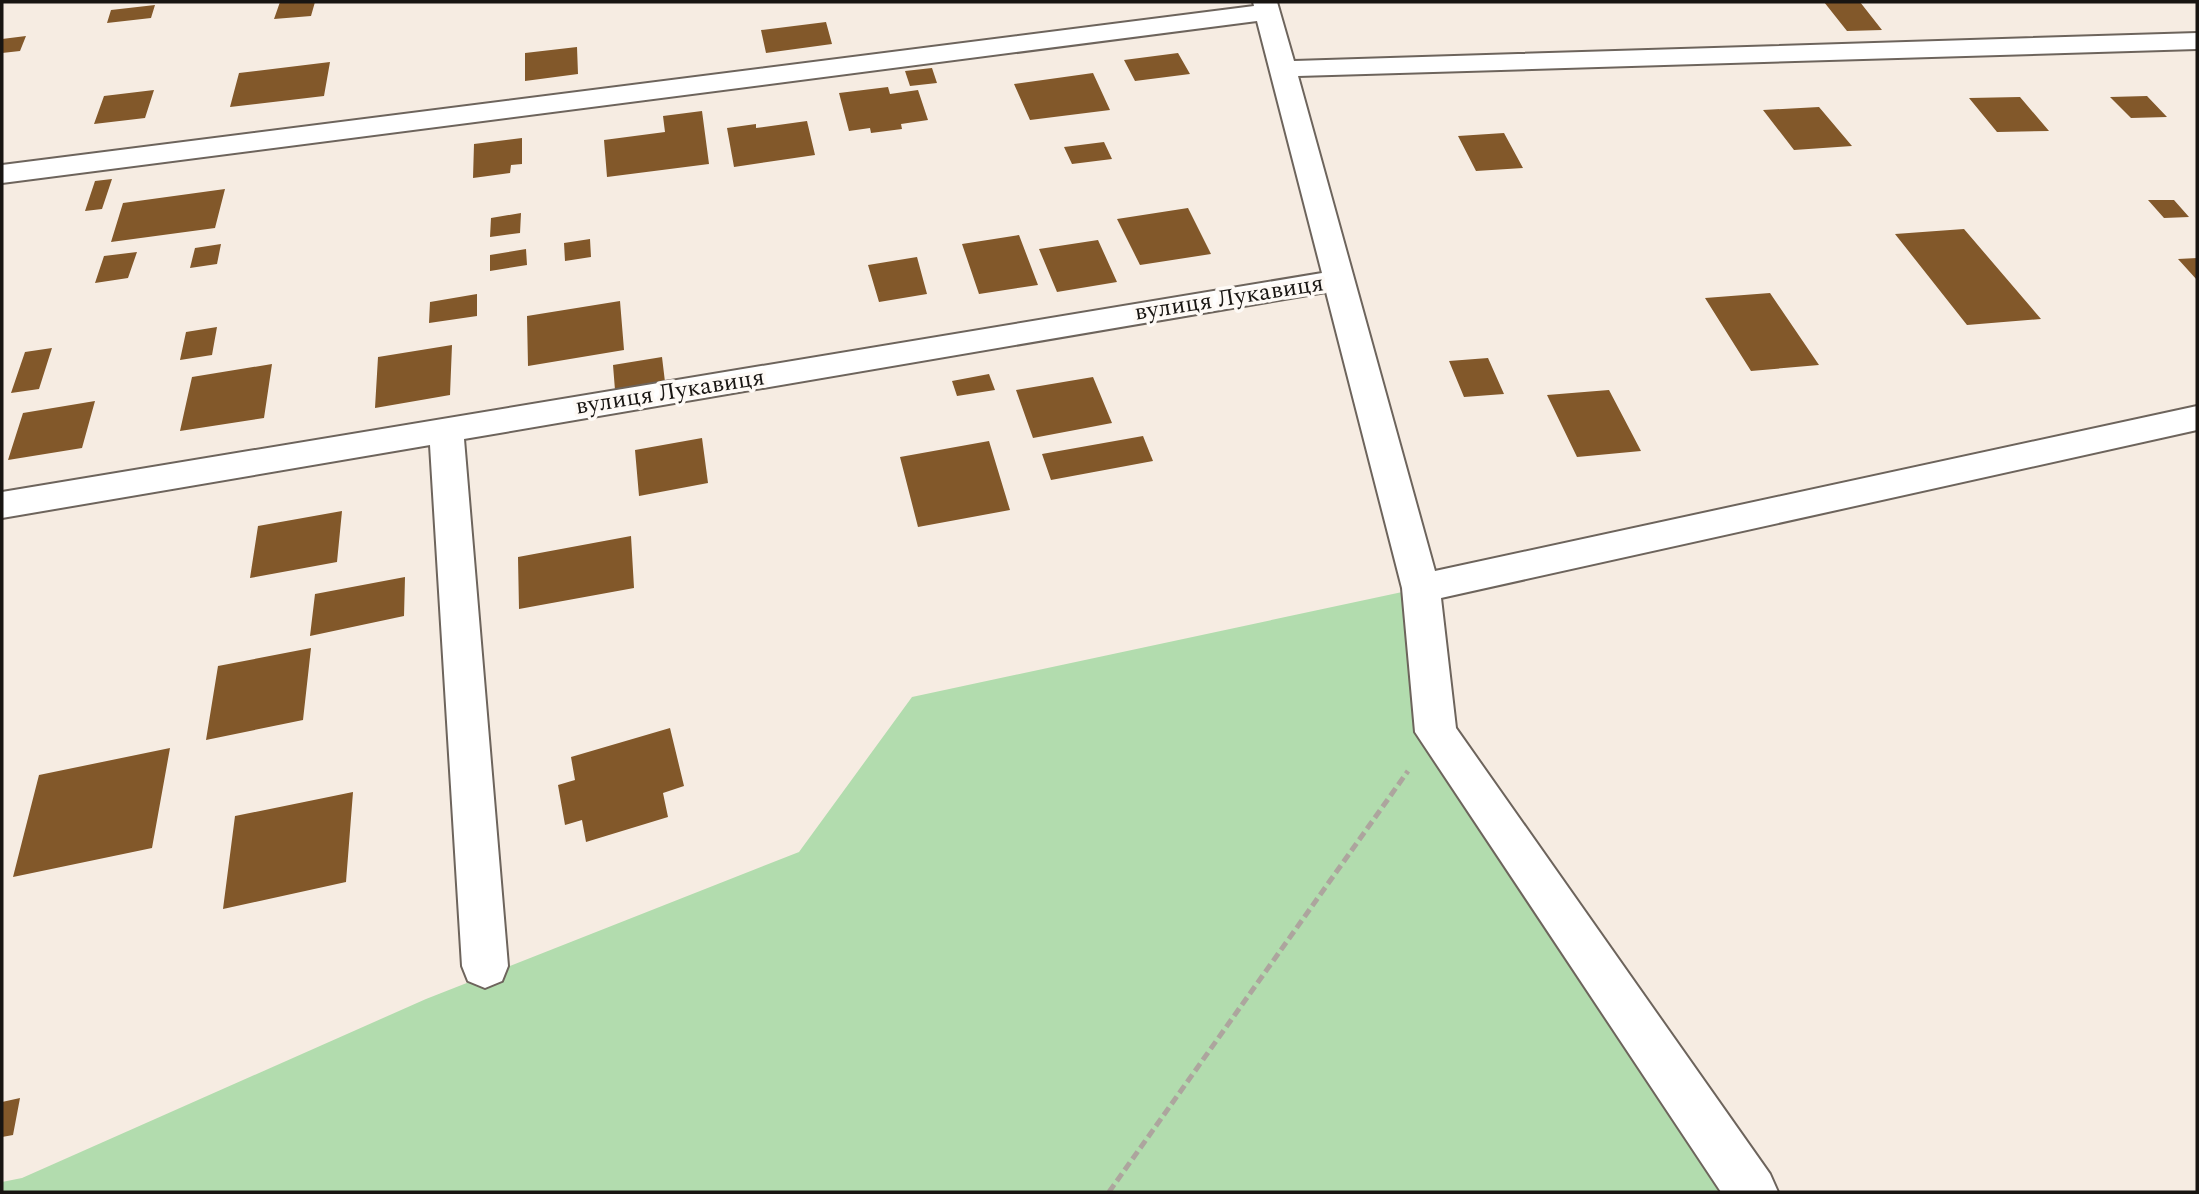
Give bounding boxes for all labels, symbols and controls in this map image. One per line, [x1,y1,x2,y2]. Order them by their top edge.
street label: вулиця Лукавиця [1132,265,1326,331]
street label: вулиця Лукавиця [573,359,767,425]

